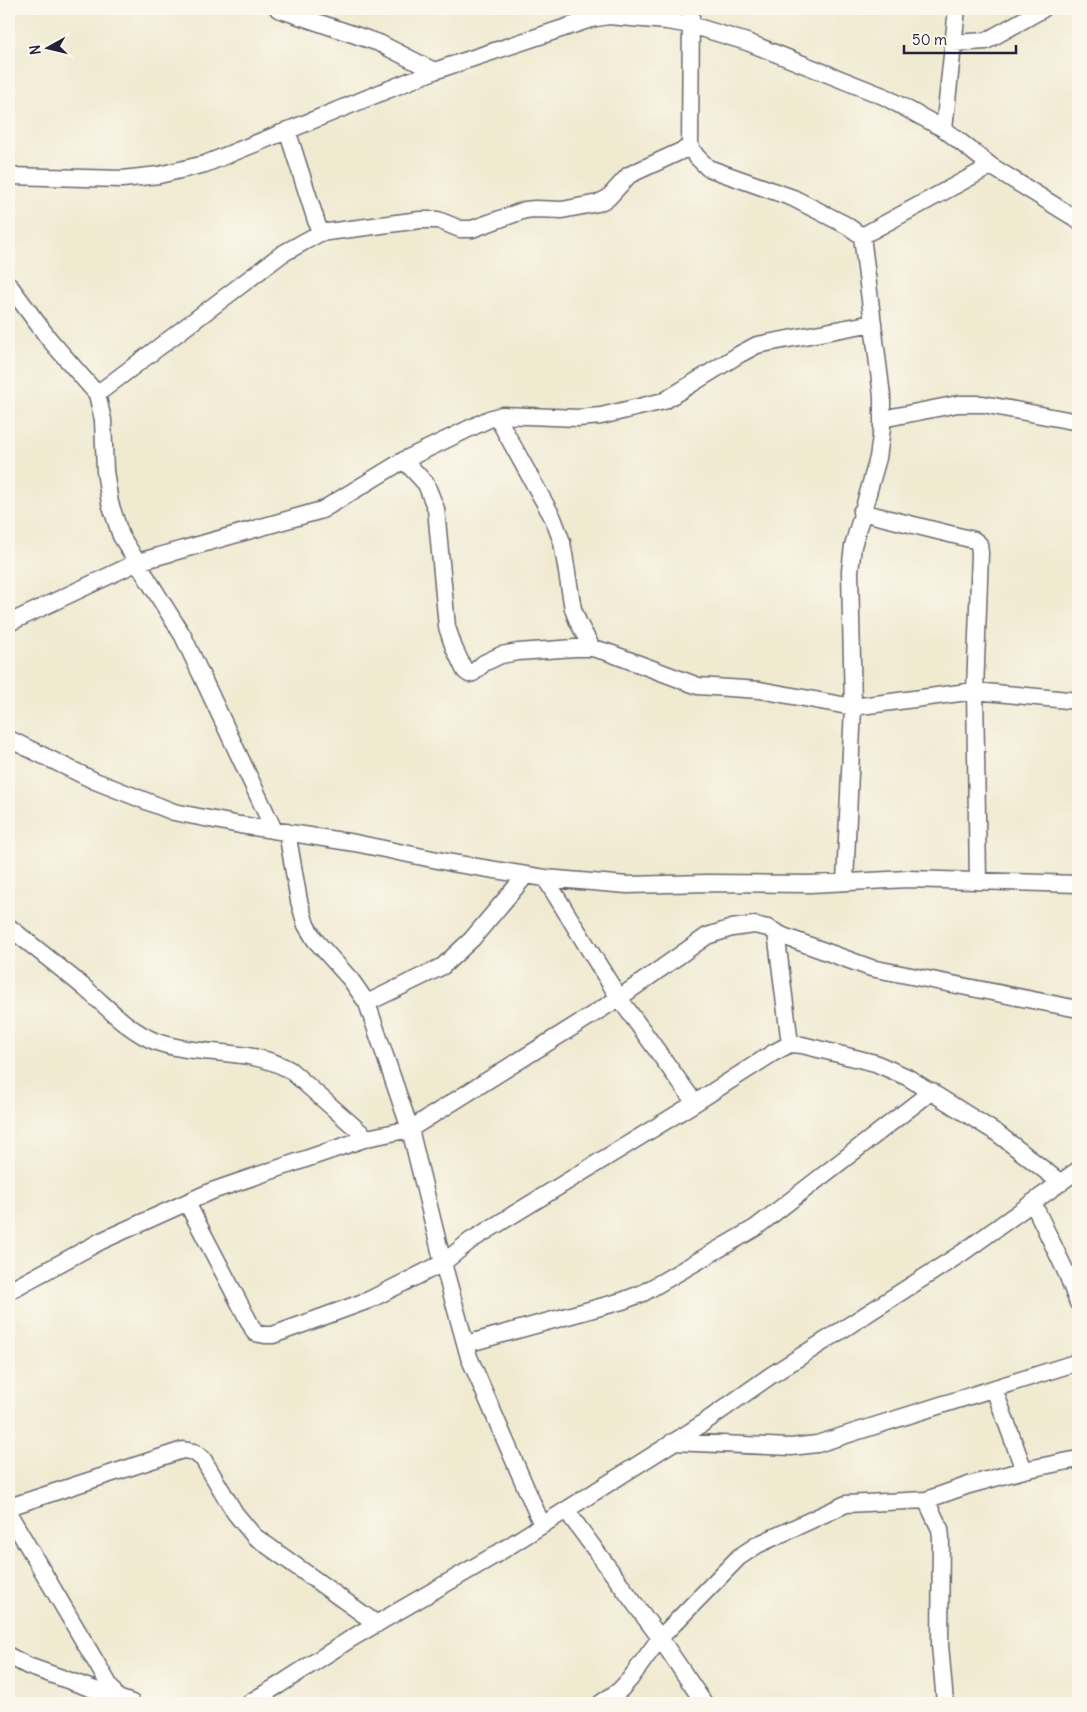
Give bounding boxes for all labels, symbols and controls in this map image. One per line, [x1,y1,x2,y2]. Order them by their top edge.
north arrow [22,22,72,72]
scale bar [904,22,1017,54]
text: 50 m [912,30,947,49]
text: N [26,44,45,56]

